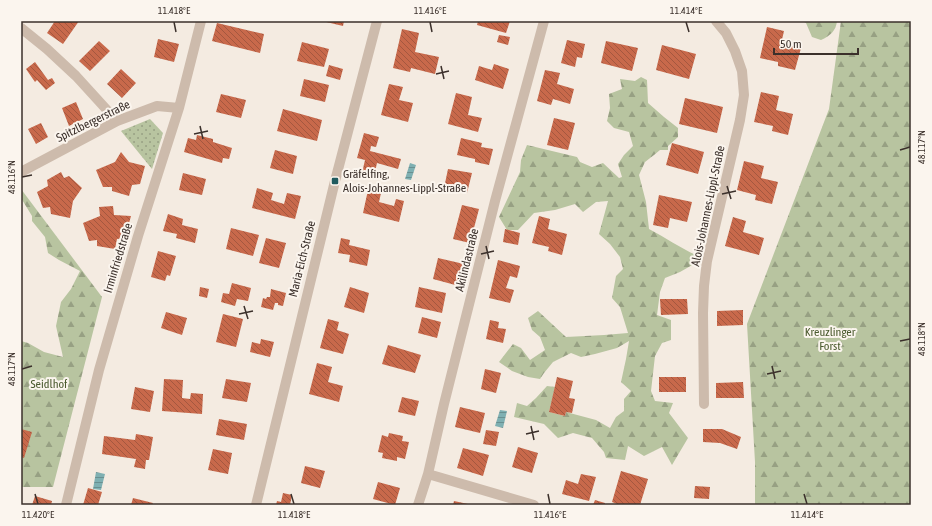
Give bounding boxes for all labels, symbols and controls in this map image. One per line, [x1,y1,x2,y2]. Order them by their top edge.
text: 11.418°E [158,5,191,16]
text: 11.416°E [414,5,447,16]
text: 11.414°E [670,5,703,16]
scale bar [774,30,858,56]
text: 50 m [780,37,802,51]
street label: Spitzlbergerstraße [54,97,132,145]
text: 48.117°N [916,130,927,164]
street label: Alois-Johannes-Lippl-Straße [688,144,728,268]
text: 48.116°N [6,160,17,194]
place label: Gräfelfing, Alois-Johannes-Lippl-Straße [343,167,466,195]
marker: Gräfelfing, Alois-Johannes-Lippl-Straße [330,176,340,186]
street label: Maria-Eich-Straße [286,219,318,299]
street label: Irminfriedstraße [101,221,135,295]
street label: Akilindastraße [452,227,482,293]
text: 48.118°N [916,322,927,356]
park label: Kreuzlinger Forst [805,325,856,353]
text: 48.117°N [6,352,17,386]
park label: Seidlhof [31,377,68,391]
text: 11.420°E [22,509,55,520]
text: 11.418°E [278,509,311,520]
text: 11.416°E [534,509,567,520]
text: 11.414°E [791,509,824,520]

